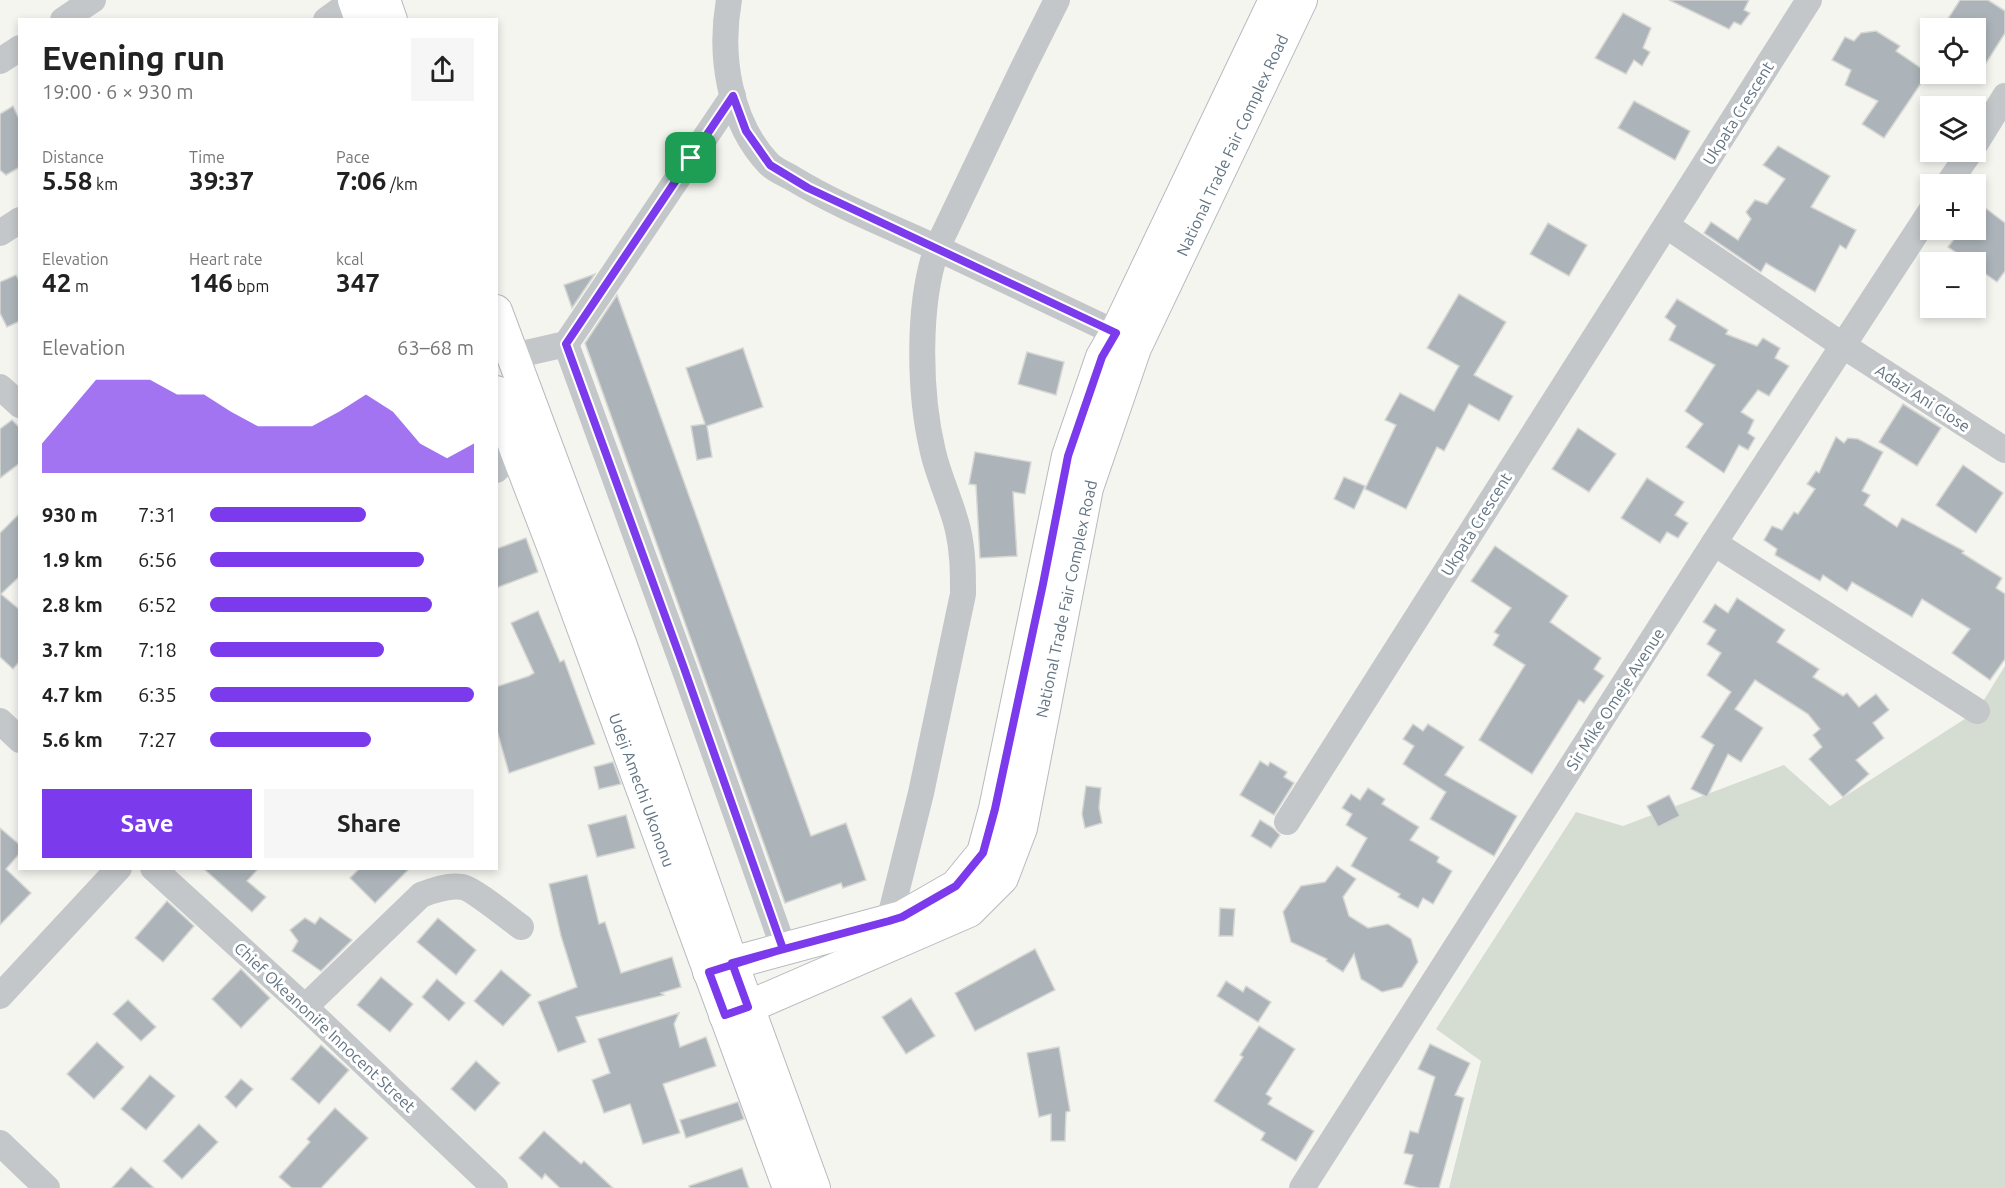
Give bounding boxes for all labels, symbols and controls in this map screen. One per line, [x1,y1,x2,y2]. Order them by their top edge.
map controls [1920,18,1986,318]
button: locate [1920,18,1986,84]
street label: National Trade Fair Complex Road [1173,31,1291,259]
button: share [411,38,474,101]
text: Evening run [42,39,225,76]
street label: Ukpata Crescent [1699,58,1777,168]
text: 19:00 · 6 × 930 m [42,80,194,103]
button: layers [1920,96,1986,162]
pin [665,132,716,183]
icon: arrive [674,141,707,174]
text: Distance [42,148,104,166]
text: Time [189,148,225,166]
text: Pace [336,148,370,166]
text: 5.58 [42,166,92,195]
text: 39:37 [189,166,254,195]
text: 7:06 [336,166,386,195]
button: + [1920,174,1986,240]
text: km [92,175,118,193]
text: /km [386,175,418,193]
text: Elevation [42,250,109,268]
text: Heart rate [189,250,263,268]
text: kcal [336,250,364,268]
button: − [1920,252,1986,318]
text: 42 [42,268,71,297]
text: 146 [189,268,233,297]
text: 347 [336,268,380,297]
text: m [71,277,89,295]
text: bpm [233,277,269,295]
text: Elevation [42,336,125,359]
text: 63–68 m [397,336,474,359]
street label: Adazi Ani Close [1872,361,1974,435]
street label: Ukpata Crescent [1437,469,1515,579]
street label: National Trade Fair Complex Road [1032,479,1100,719]
text: 930 m [42,503,98,526]
text: 7:31 [138,503,177,526]
text: 1.9 km [42,548,103,571]
text: 6:56 [138,548,177,571]
text: 2.8 km [42,593,103,616]
text: 6:52 [138,593,177,616]
street label: Sir Mike Omeje Avenue [1562,625,1668,773]
text: 3.7 km [42,638,103,661]
text: 7:18 [138,638,177,661]
text: 4.7 km [42,683,103,706]
text: 6:35 [138,683,177,706]
street label: Udeji Amechi Ukononu [606,711,678,869]
text: 5.6 km [42,728,103,751]
text: 7:27 [138,728,177,751]
button: Save [42,789,252,858]
button: Share [264,789,474,858]
street label: Chief Okeanonife Innocent Street [231,938,420,1116]

